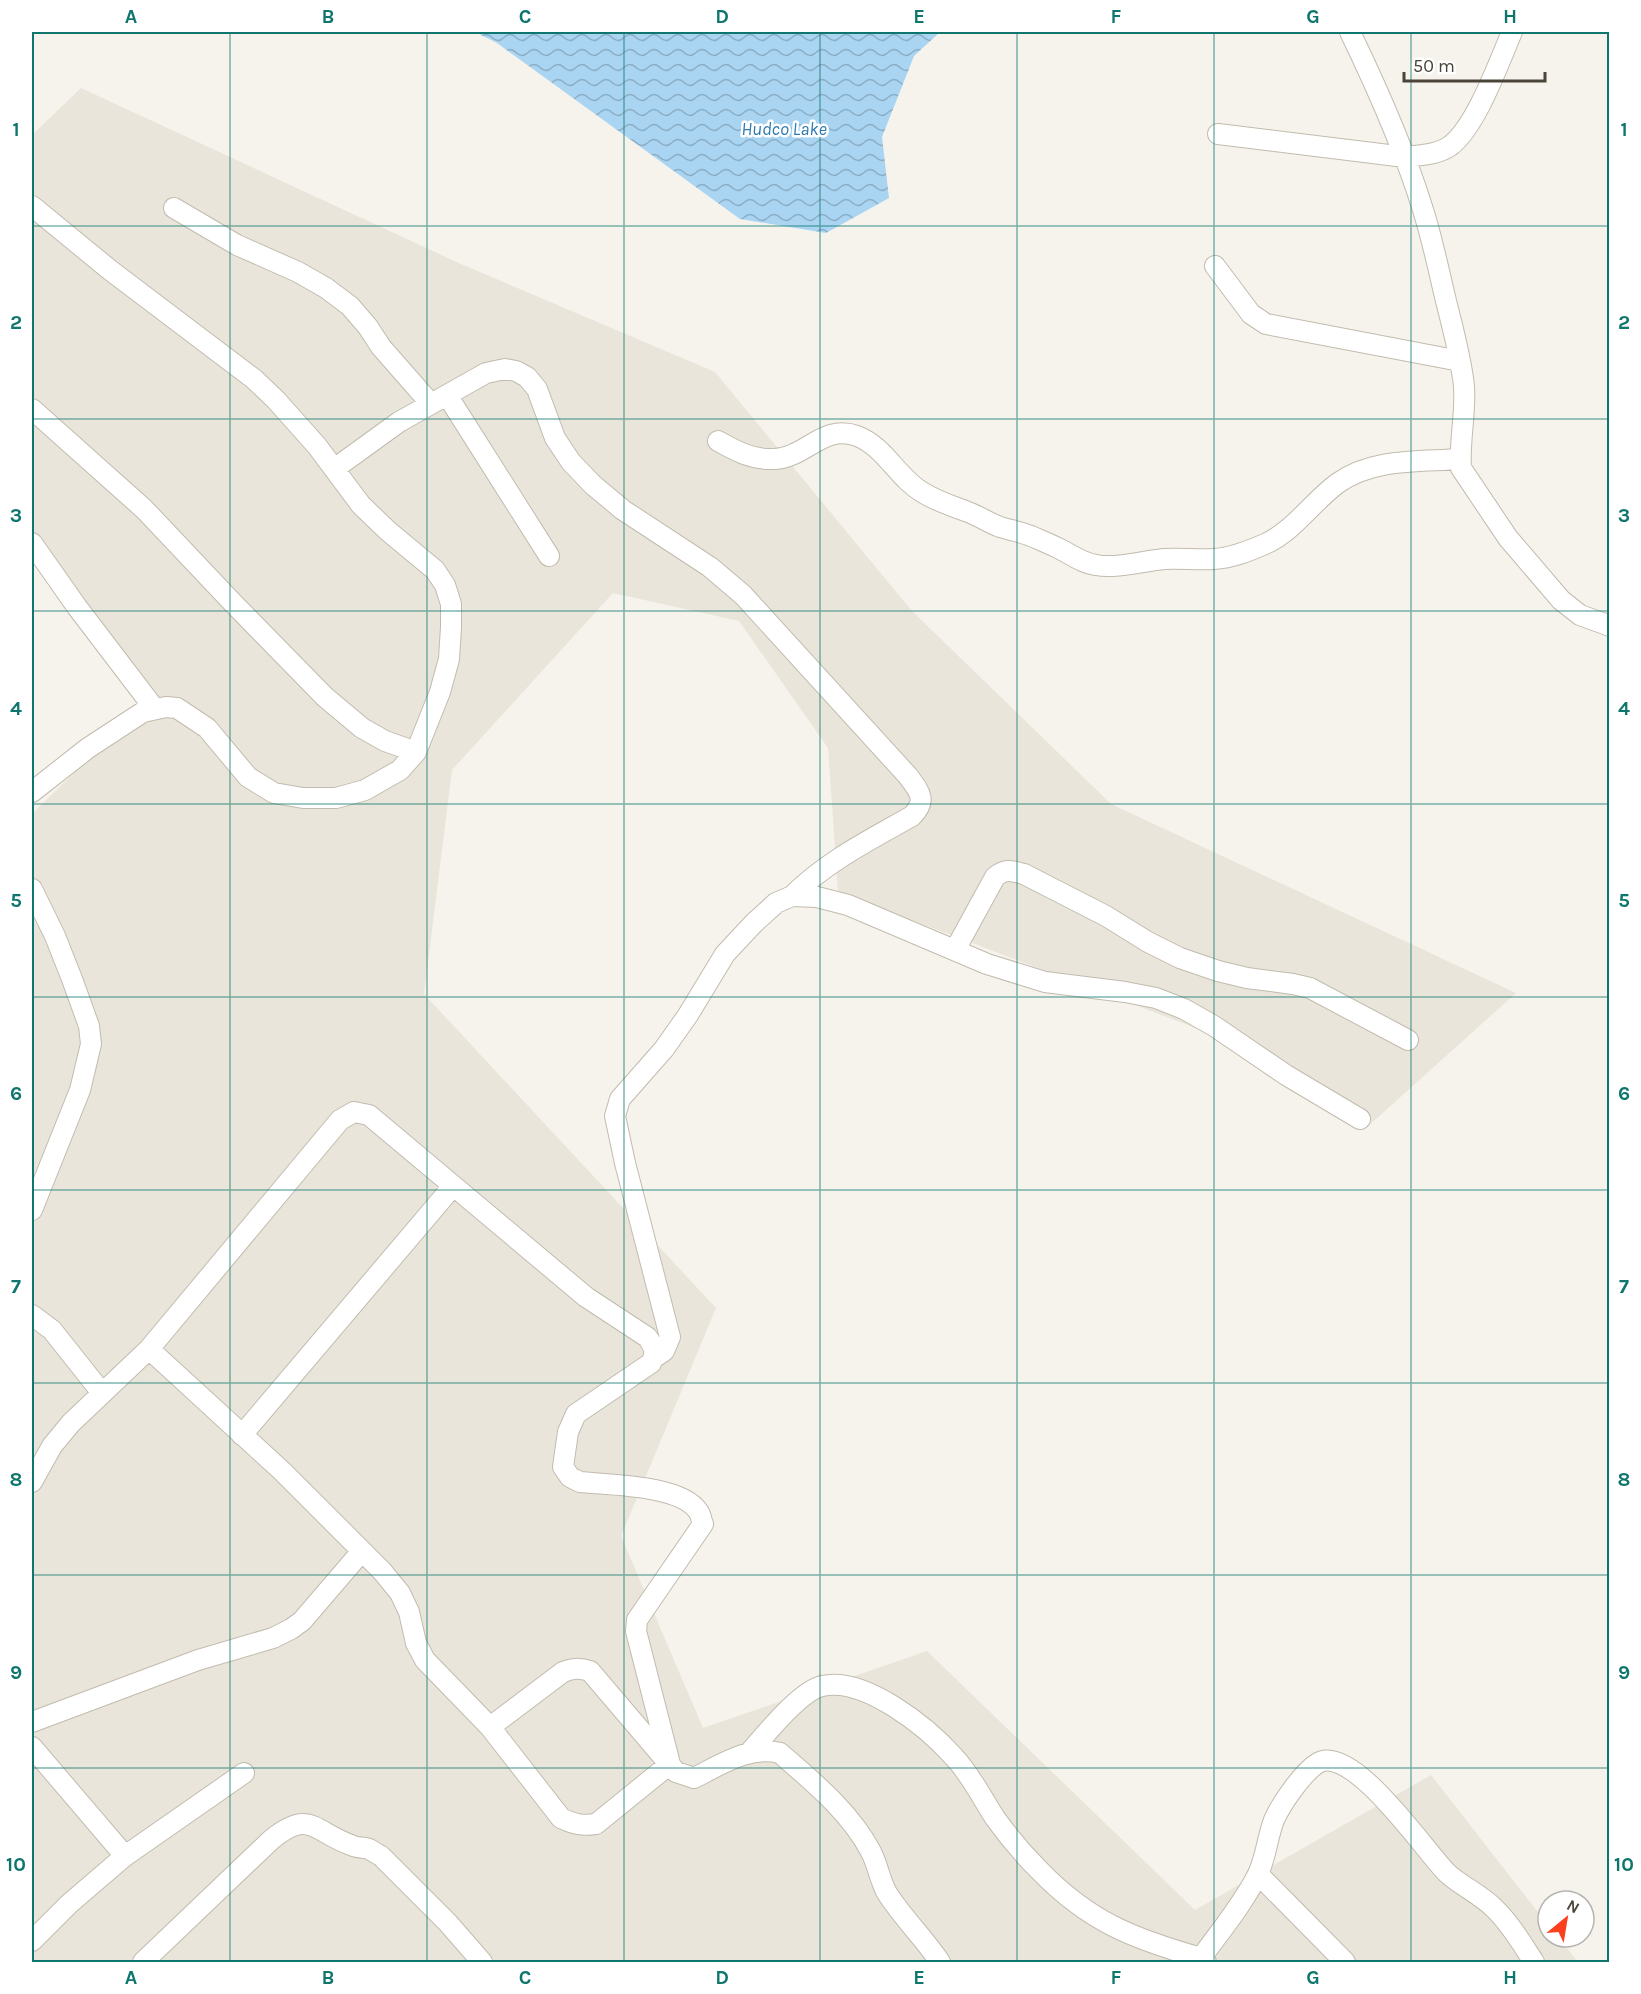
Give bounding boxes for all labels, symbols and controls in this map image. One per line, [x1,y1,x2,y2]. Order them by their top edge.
text: A [125,5,138,28]
text: B [322,5,334,28]
text: C [519,5,531,28]
text: D [715,5,729,28]
text: E [913,5,925,28]
text: F [1111,5,1122,28]
text: G [1306,5,1320,28]
text: H [1503,5,1517,28]
scale bar [1404,45,1545,83]
text: 50 m [1413,55,1455,77]
text: 1 [12,118,20,141]
water label: Hudco Lake [741,118,827,140]
text: 1 [1620,118,1628,141]
text: 2 [10,311,22,334]
text: 2 [1618,311,1630,334]
text: 3 [10,504,22,527]
text: 3 [1618,504,1630,527]
text: 4 [10,697,22,720]
text: 4 [1618,697,1630,720]
text: 5 [10,889,22,912]
text: 5 [1618,889,1630,912]
text: 6 [10,1082,22,1105]
text: 6 [1618,1082,1630,1105]
text: 7 [11,1275,21,1298]
text: 7 [1619,1275,1629,1298]
text: 8 [10,1468,22,1491]
text: 8 [1618,1468,1630,1491]
text: 9 [10,1661,22,1684]
text: 9 [1618,1661,1630,1684]
text: 10 [6,1853,26,1876]
text: 10 [1614,1853,1634,1876]
north arrow [1536,1889,1596,1949]
text: N [1564,1895,1583,1918]
text: A [125,1966,138,1989]
text: B [322,1966,334,1989]
text: C [519,1966,531,1989]
text: D [715,1966,729,1989]
text: E [913,1966,925,1989]
text: F [1111,1966,1122,1989]
text: G [1306,1966,1320,1989]
text: H [1503,1966,1517,1989]

